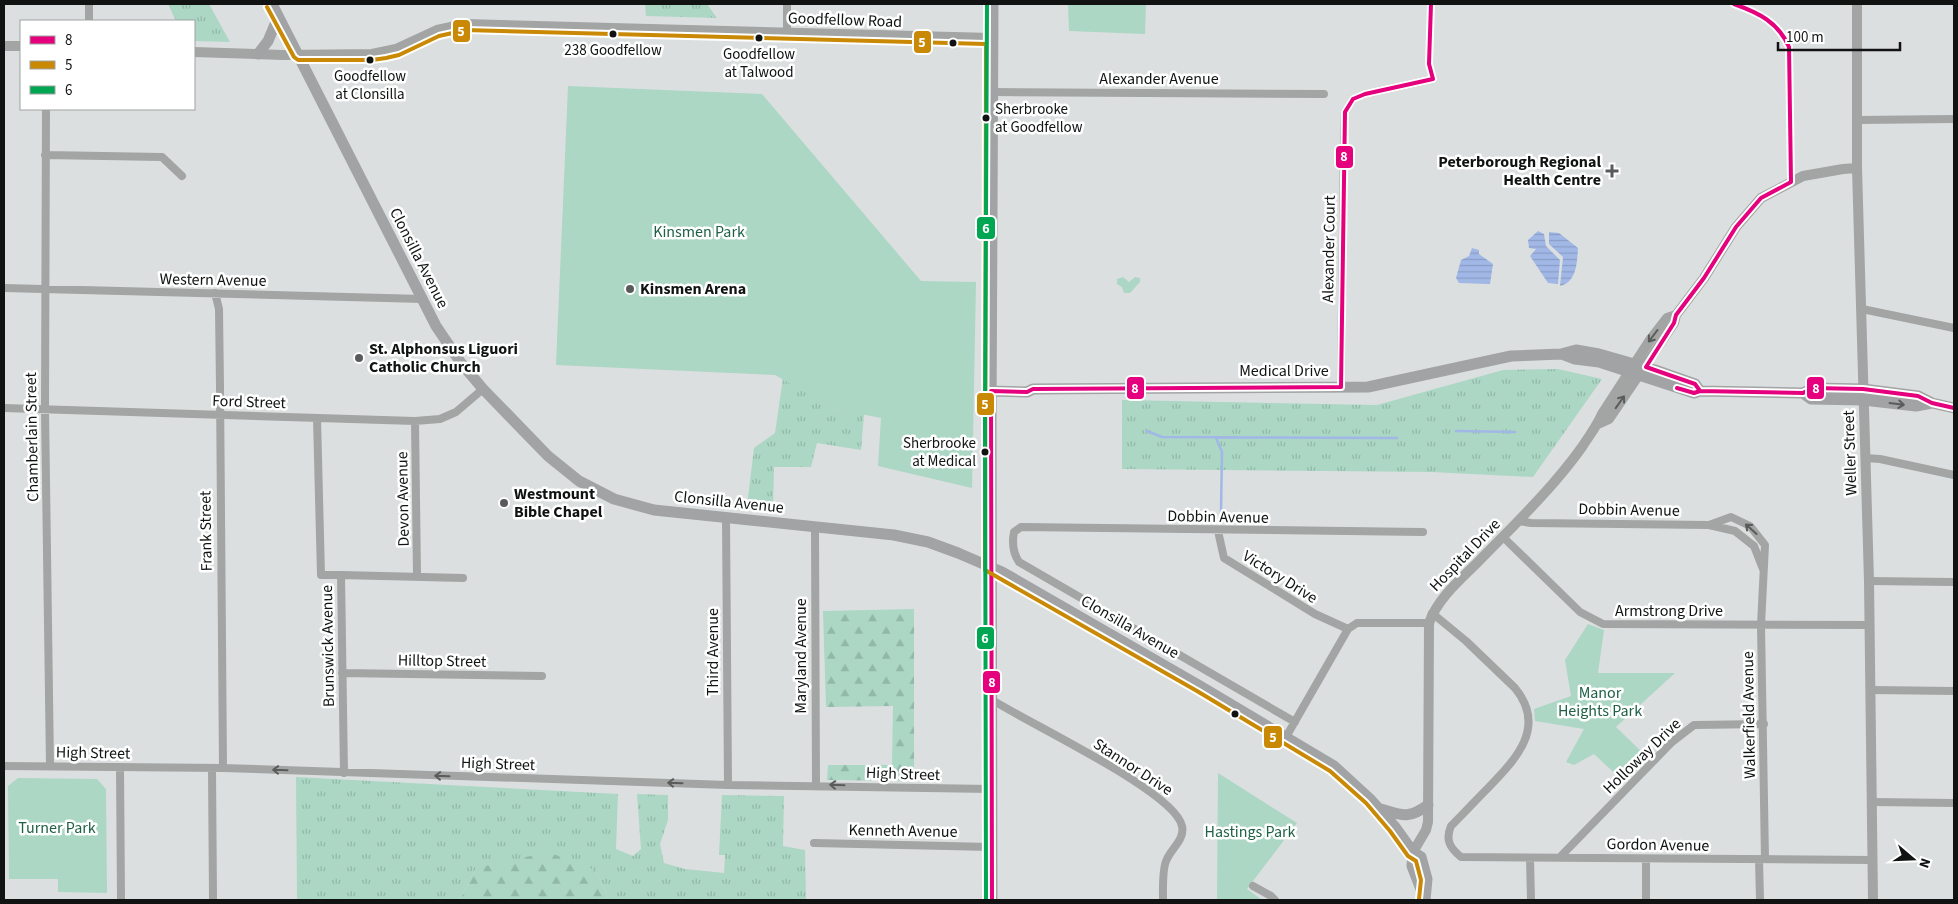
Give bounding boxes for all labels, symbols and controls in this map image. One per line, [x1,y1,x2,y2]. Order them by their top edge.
street label: Goodfellow Road [787,7,903,33]
line badge: 5 [452,19,471,43]
legend [20,20,195,110]
scale bar [1778,20,1900,52]
text: 5 [457,22,465,42]
text: 100 m [1786,27,1824,48]
marker: 238 Goodfellow [608,29,618,39]
text: 8 [65,30,72,51]
line badge: 5 [913,30,932,54]
marker: Goodfellow at Talwood [754,33,764,43]
text: 5 [918,33,926,53]
unlabelled marker [948,38,958,48]
place label: 238 Goodfellow [564,40,662,61]
place label: Goodfellow at Talwood [723,44,795,83]
text: 5 [65,55,72,76]
marker: Goodfellow at Clonsilla [365,55,375,65]
place label: Goodfellow at Clonsilla [334,66,406,105]
street label: Alexander Avenue [1099,68,1219,90]
text: 6 [65,80,72,101]
place label: Sherbrooke at Goodfellow [995,99,1083,138]
marker: Sherbrooke at Goodfellow [981,113,991,123]
line badge: 8 [1335,145,1354,169]
text: 8 [1340,147,1348,167]
place label: Peterborough Regional Health Centre [1438,151,1601,191]
marker: Peterborough Regional Health Centre [1605,164,1619,178]
street label: Alexander Court [1317,195,1341,303]
street label: Clonsilla Avenue [384,204,454,312]
line badge: 6 [976,216,996,240]
text: 6 [982,219,990,239]
park label: Kinsmen Park [653,221,745,243]
street label: Western Avenue [159,268,267,292]
place label: Kinsmen Arena [640,278,746,300]
marker: Kinsmen Arena [624,283,636,295]
one-way arrow [1648,329,1658,343]
place label: St. Alphonsus Liguori Catholic Church [369,338,518,378]
marker: St. Alphonsus Liguori Catholic Church [353,352,365,364]
street label: Medical Drive [1239,360,1329,382]
street label: Chamberlain Street [20,371,44,502]
line badge: 8 [1126,376,1145,400]
line badge: 8 [1806,376,1825,400]
text: 8 [1131,379,1139,399]
text: 8 [1812,379,1820,399]
street label: Ford Street [212,390,287,414]
line badge: 5 [976,392,995,416]
text: 5 [981,395,989,415]
one-way arrow [1615,395,1625,409]
one-way arrow [1889,399,1905,409]
street label: Weller Street [1837,409,1862,496]
place label: Sherbrooke at Medical [903,433,976,472]
marker: Sherbrooke at Medical [980,447,990,457]
street label: Devon Avenue [391,451,415,547]
place label: Westmount Bible Chapel [514,483,603,523]
street label: Clonsilla Avenue [673,485,785,519]
street label: Frank Street [194,490,218,572]
marker: Westmount Bible Chapel [498,497,510,509]
street label: Dobbin Avenue [1578,498,1680,522]
street label: Dobbin Avenue [1167,505,1269,529]
street label: Hospital Drive [1425,514,1505,596]
one-way arrow [1745,523,1757,535]
street label: Victory Drive [1238,545,1322,609]
street label: Brunswick Avenue [316,585,340,707]
street label: Clonsilla Avenue [1077,590,1183,664]
street label: Maryland Avenue [790,598,812,714]
street label: Armstrong Drive [1615,600,1723,622]
street label: Third Avenue [702,608,724,696]
line badge: 6 [976,626,995,650]
text: 6 [981,629,989,649]
street label: Hilltop Street [398,649,487,673]
street label: Walkerfield Avenue [1737,651,1761,779]
line badge: 8 [982,670,1001,694]
text: 8 [988,673,996,693]
park label: Manor Heights Park [1558,682,1642,722]
unlabelled marker [1230,709,1240,719]
street label: Holloway Drive [1598,713,1686,799]
line badge: 5 [1263,725,1283,749]
text: 5 [1269,728,1277,748]
street label: Stannor Drive [1089,733,1177,801]
street label: High Street [56,741,131,765]
street label: High Street [460,752,536,776]
street label: High Street [865,762,941,786]
one-way arrow [272,766,288,775]
one-way arrow [435,771,451,781]
one-way arrow [667,778,684,788]
one-way arrow [830,781,846,790]
park label: Turner Park [18,817,96,839]
street label: Kenneth Avenue [848,819,958,843]
park label: Hastings Park [1205,821,1296,843]
street label: Gordon Avenue [1606,833,1710,857]
north arrow [1888,834,1938,884]
text: N [1913,855,1935,871]

